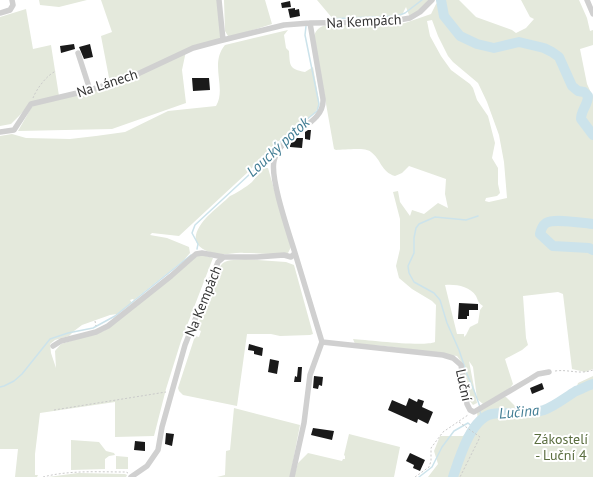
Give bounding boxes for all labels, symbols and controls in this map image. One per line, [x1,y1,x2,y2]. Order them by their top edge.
street label: Na Kempách [326,10,402,32]
street label: Na Lánech [74,65,140,101]
water label: Loucký potok [242,112,314,181]
street label: Na Kempách [181,263,225,339]
street label: Luční [452,367,476,403]
water label: Lučina [498,400,541,423]
park label: Zákostelí - Luční 4 [534,430,588,464]

